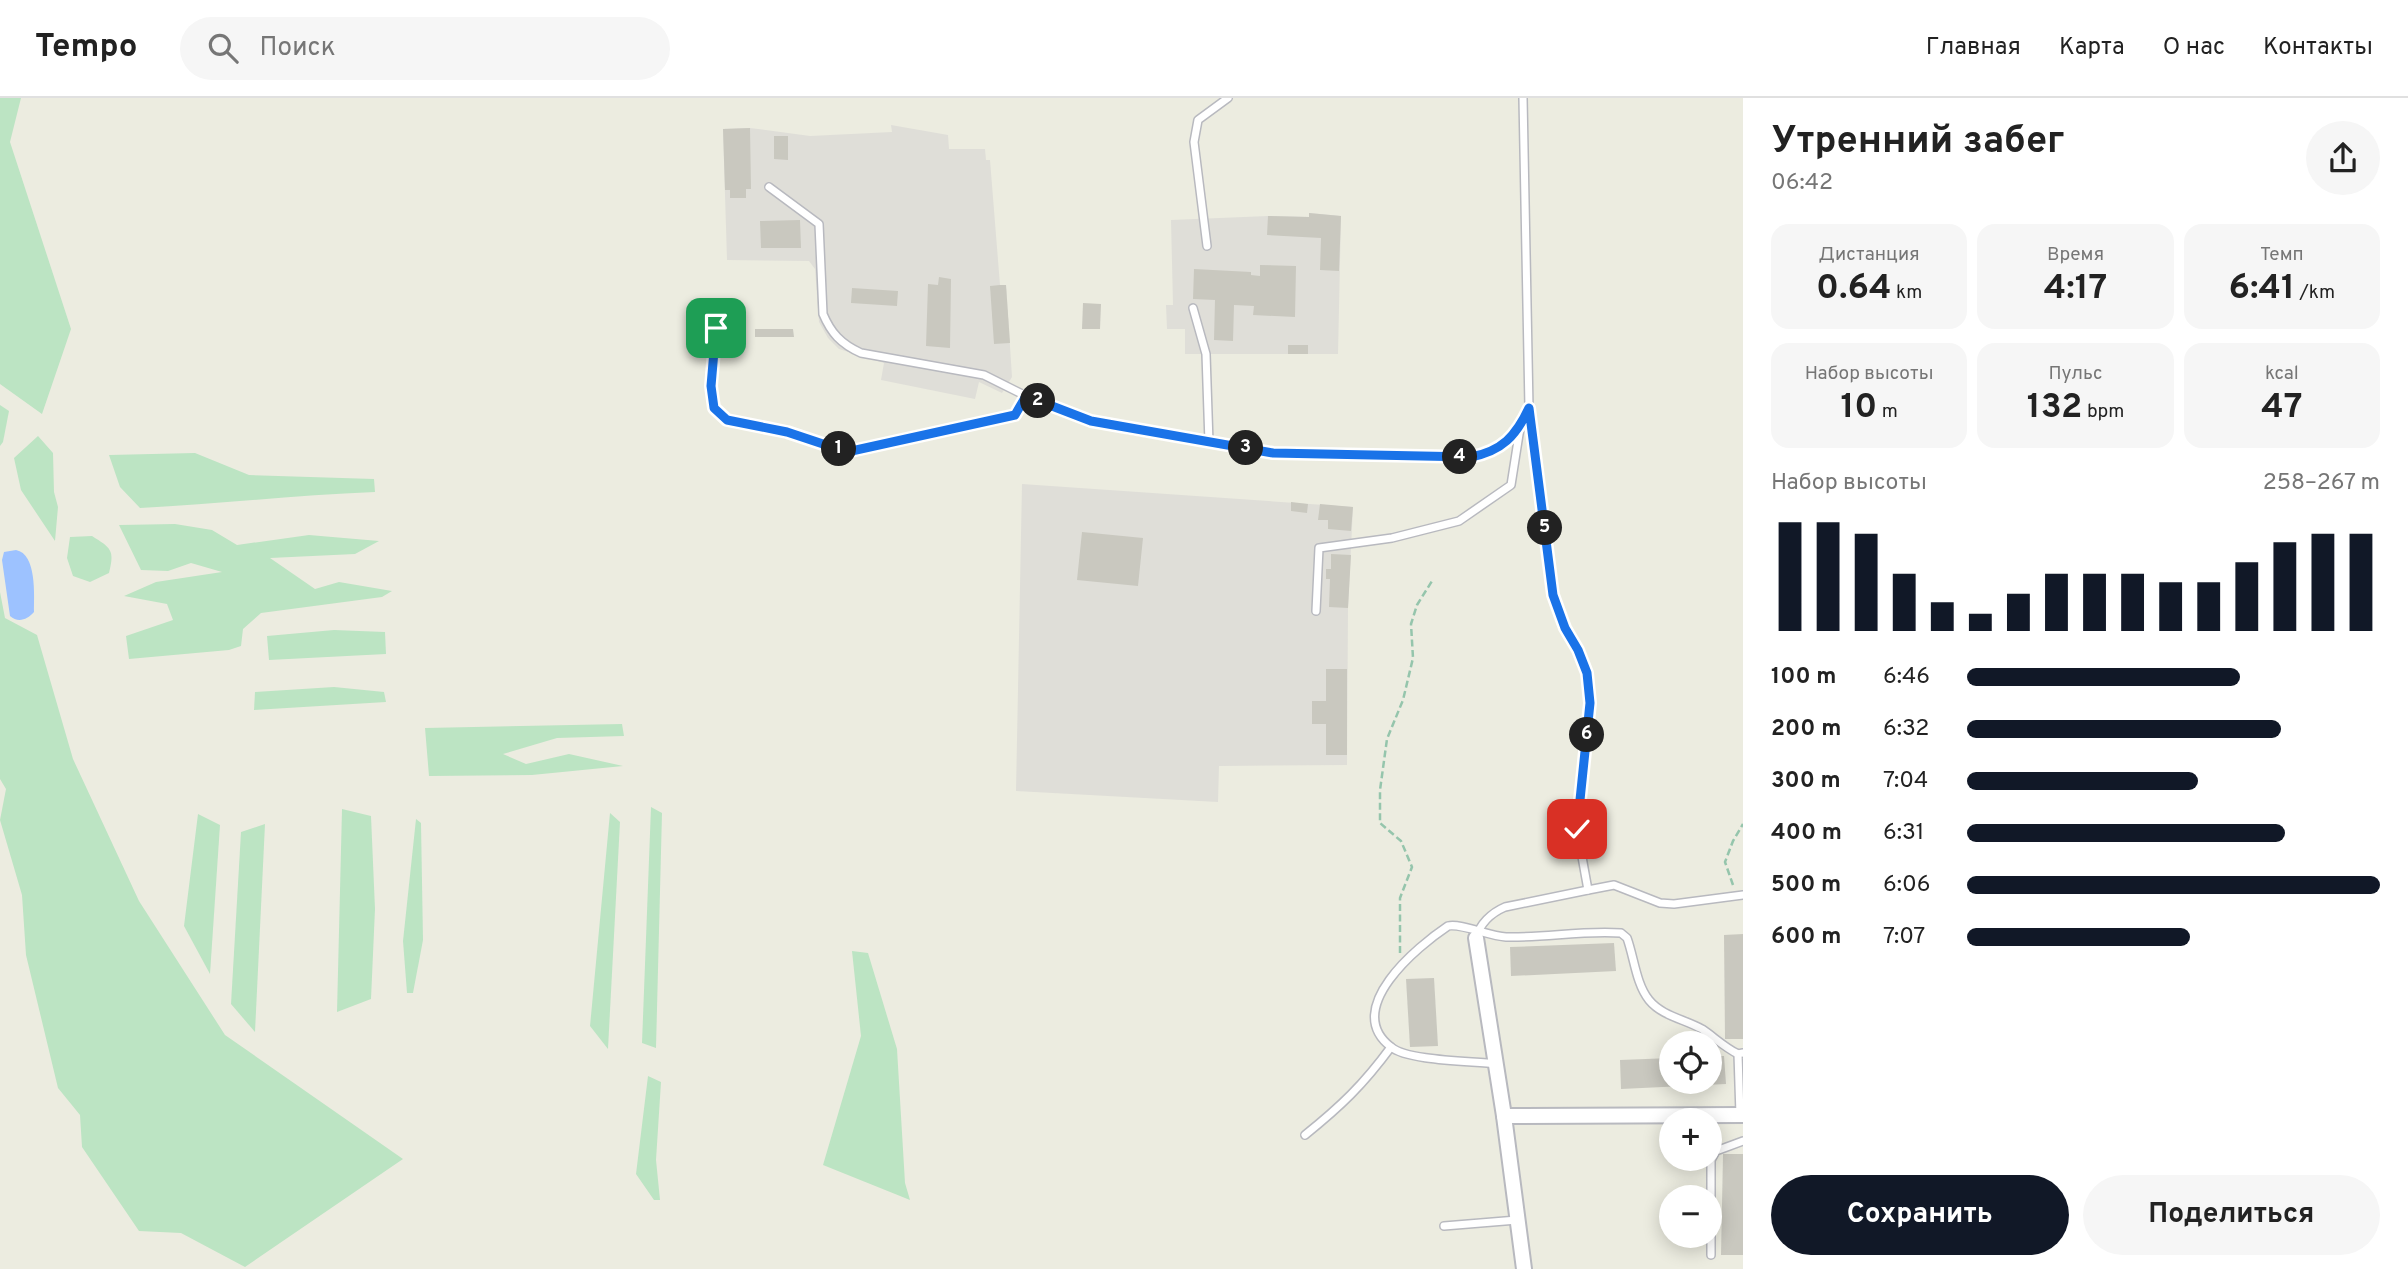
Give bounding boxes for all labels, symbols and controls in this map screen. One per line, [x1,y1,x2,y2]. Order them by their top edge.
search box [180,17,670,80]
text: Tempo [35,27,138,69]
icon: search [204,29,242,67]
text: Поиск [260,32,336,65]
text: Главная [1926,33,2021,63]
text: Карта [2059,33,2125,63]
text: О нас [2163,33,2225,63]
text: Контакты [2263,33,2373,63]
text: Утренний забег [1771,118,2065,167]
button: share [2306,121,2380,195]
text: 06:42 [1771,169,1833,198]
text: Дистанция [1819,243,1920,267]
text: Время [2047,243,2104,267]
text: Темп [2260,243,2304,267]
text: 0.64 [1816,267,1892,311]
text: 4:17 [2044,267,2107,311]
text: 6:41 [2229,267,2295,311]
text: km [1892,281,1922,305]
text: /km [2295,281,2335,305]
pin [686,298,746,358]
icon: arrive [697,309,735,347]
text: Набор высоты [1805,362,1934,386]
text: Пульс [2048,362,2103,386]
text: kcal [2265,362,2299,386]
pin: 2 [1020,384,1056,418]
text: 10 [1840,386,1877,430]
text: 132 [2027,386,2082,430]
text: 47 [2261,386,2302,430]
text: 2 [1032,388,1043,412]
text: m [1877,400,1898,424]
text: bpm [2082,400,2124,424]
pin: 3 [1228,430,1264,466]
pin: 1 [822,432,856,466]
text: 3 [1240,435,1251,459]
text: 1 [835,436,842,460]
pin: 4 [1442,440,1478,474]
text: 4 [1453,444,1466,468]
text: Набор высоты [1771,469,1927,498]
text: 258–267 m [2263,469,2380,498]
pin: 5 [1528,510,1562,546]
text: 5 [1539,515,1550,539]
text: 100 m [1771,663,1836,692]
text: 6:46 [1883,663,1930,692]
text: 200 m [1771,715,1841,744]
text: 6:32 [1883,715,1929,744]
pin: 6 [1570,718,1604,752]
text: 6 [1581,722,1592,746]
text: 300 m [1771,767,1841,796]
text: 7:04 [1883,767,1928,796]
pin [1547,799,1607,859]
icon: check [1558,810,1596,848]
text: 400 m [1771,819,1842,848]
text: 6:31 [1883,819,1924,848]
text: 500 m [1771,871,1841,900]
text: 6:06 [1883,871,1930,900]
text: 600 m [1771,923,1841,952]
text: 7:07 [1883,923,1925,952]
map controls [1659,1031,1722,1248]
button: locate [1659,1031,1722,1094]
button: + [1659,1108,1722,1171]
button: Сохранить [1771,1175,2069,1255]
button: Поделиться [2083,1175,2380,1255]
button: − [1659,1185,1722,1248]

